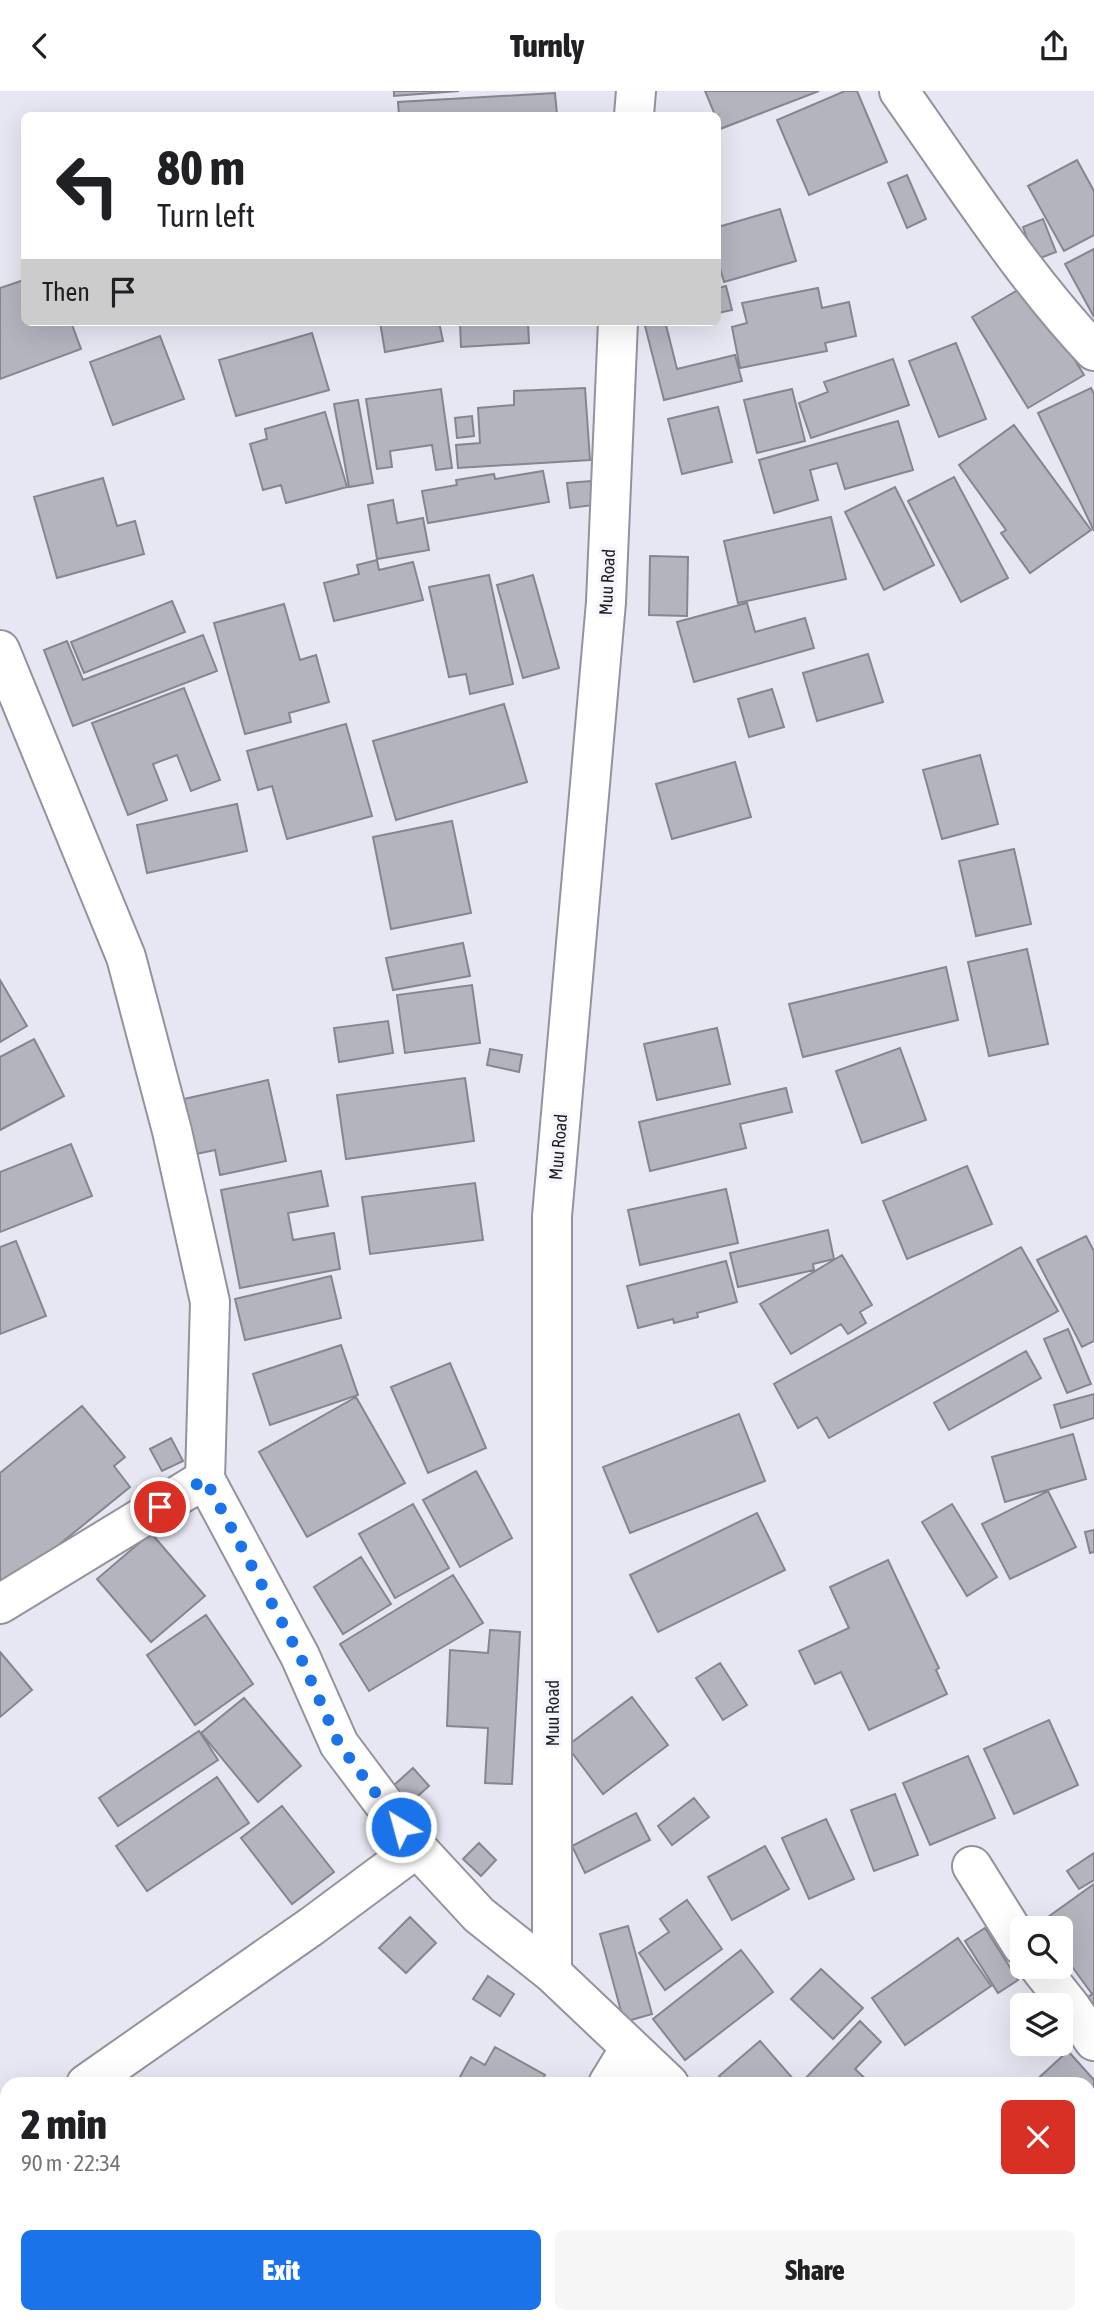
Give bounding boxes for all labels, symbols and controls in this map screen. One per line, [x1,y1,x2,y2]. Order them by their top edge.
icon: back [21,27,59,65]
text: Turnly [510,27,584,64]
icon: share [1035,27,1073,65]
text: 80 m [157,139,245,195]
icon: left [42,140,133,231]
text: Turn left [157,197,255,234]
icon: arrive [104,273,142,311]
text: Then [42,277,90,307]
street label: Muu Road [595,548,619,616]
street label: Muu Road [545,1113,571,1181]
pin [130,1477,190,1537]
icon: arrive [141,1488,179,1526]
street label: Muu Road [542,1680,563,1746]
position arrow [364,1790,438,1864]
map controls [1010,1916,1073,2056]
button: search [1010,1916,1073,1979]
button: layers [1010,1993,1073,2056]
text: 2 min [21,2100,107,2148]
button: close [1001,2100,1075,2174]
text: 90 m · 22:34 [21,2150,121,2176]
button: Exit [21,2230,541,2310]
button: Share [555,2230,1075,2310]

